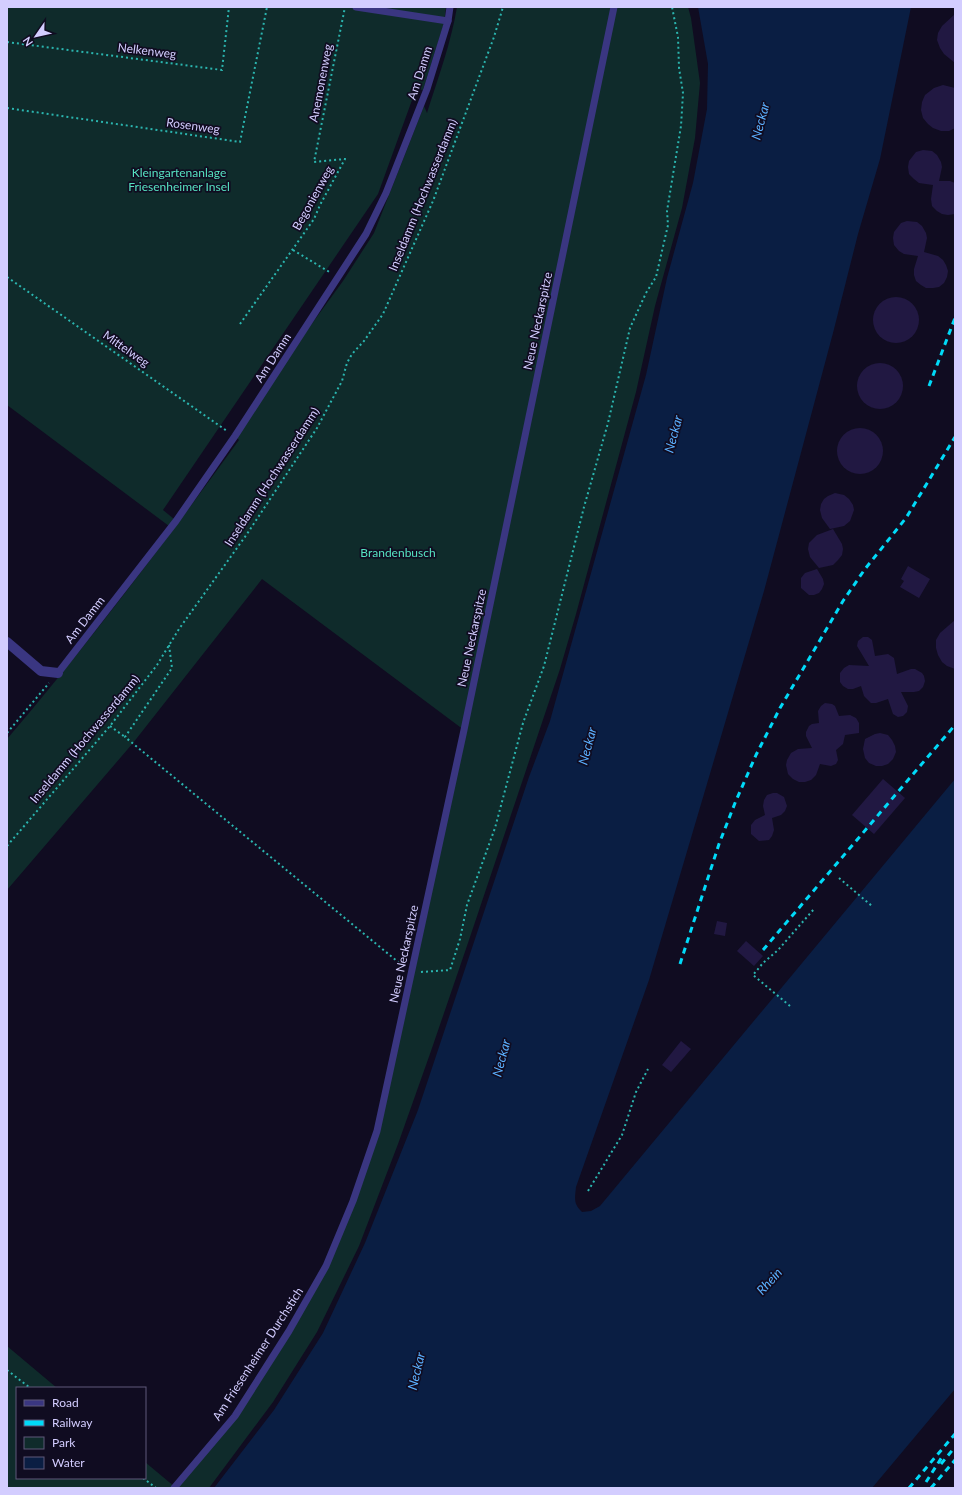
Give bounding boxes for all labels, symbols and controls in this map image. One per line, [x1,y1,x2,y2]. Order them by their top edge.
north arrow [16,16,56,56]
text: N [20,35,35,49]
street label: Nelkenweg [117,39,177,62]
street label: Anemonenweg [306,42,335,123]
street label: Am Damm [404,44,435,102]
water label: Neckar [747,100,773,141]
street label: Rosenweg [165,114,221,137]
street label: Inseldamm (Hochwasserdamm) [385,117,460,273]
street label: Begonienweg [289,163,336,233]
park label: Kleingartenanlage Friesenheimer Insel [128,165,230,194]
street label: Neue Neckarspitze [520,271,555,371]
street label: Mittelweg [100,327,152,370]
street label: Am Damm [251,330,294,385]
street label: Inseldamm (Hochwasserdamm) [221,404,322,549]
water label: Neckar [660,413,686,454]
park label: Brandenbusch [360,545,436,560]
street label: Neue Neckarspitze [454,588,489,688]
street label: Am Damm [62,593,108,646]
street label: Inseldamm (Hochwasserdamm) [27,671,143,806]
water label: Neckar [574,725,600,766]
street label: Neue Neckarspitze [386,904,421,1004]
water label: Neckar [488,1037,514,1078]
water label: Rhein [753,1264,785,1298]
street label: Am Friesenheimer Durchstich [209,1284,306,1423]
water label: Neckar [404,1350,428,1391]
legend [16,1387,146,1479]
text: Road [52,1395,79,1410]
text: Railway [52,1415,93,1430]
text: Park [52,1435,76,1450]
text: Water [52,1455,85,1470]

